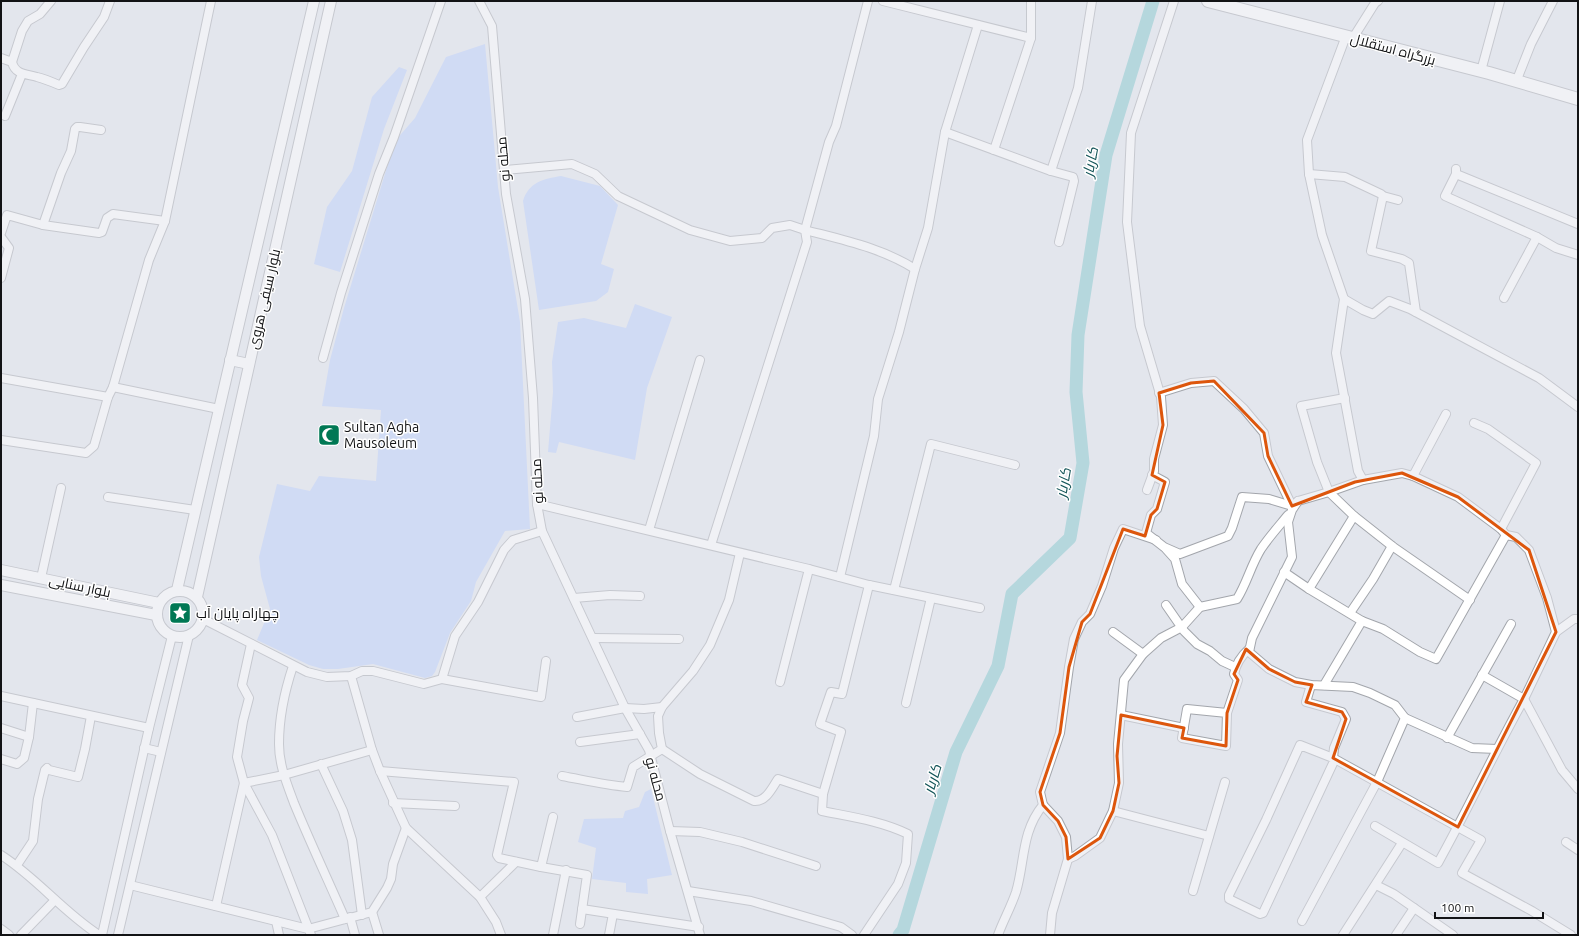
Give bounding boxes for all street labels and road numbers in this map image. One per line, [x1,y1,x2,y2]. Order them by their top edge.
street label: بزرگراه استقلال [1348,30,1437,69]
street label: محله نو [493,136,513,182]
street label: بلوار سیفی هروی [245,247,283,351]
street label: محله نو [528,458,546,504]
street label: بلوار سنایی [48,572,112,600]
street label: محله نو [642,755,670,803]

